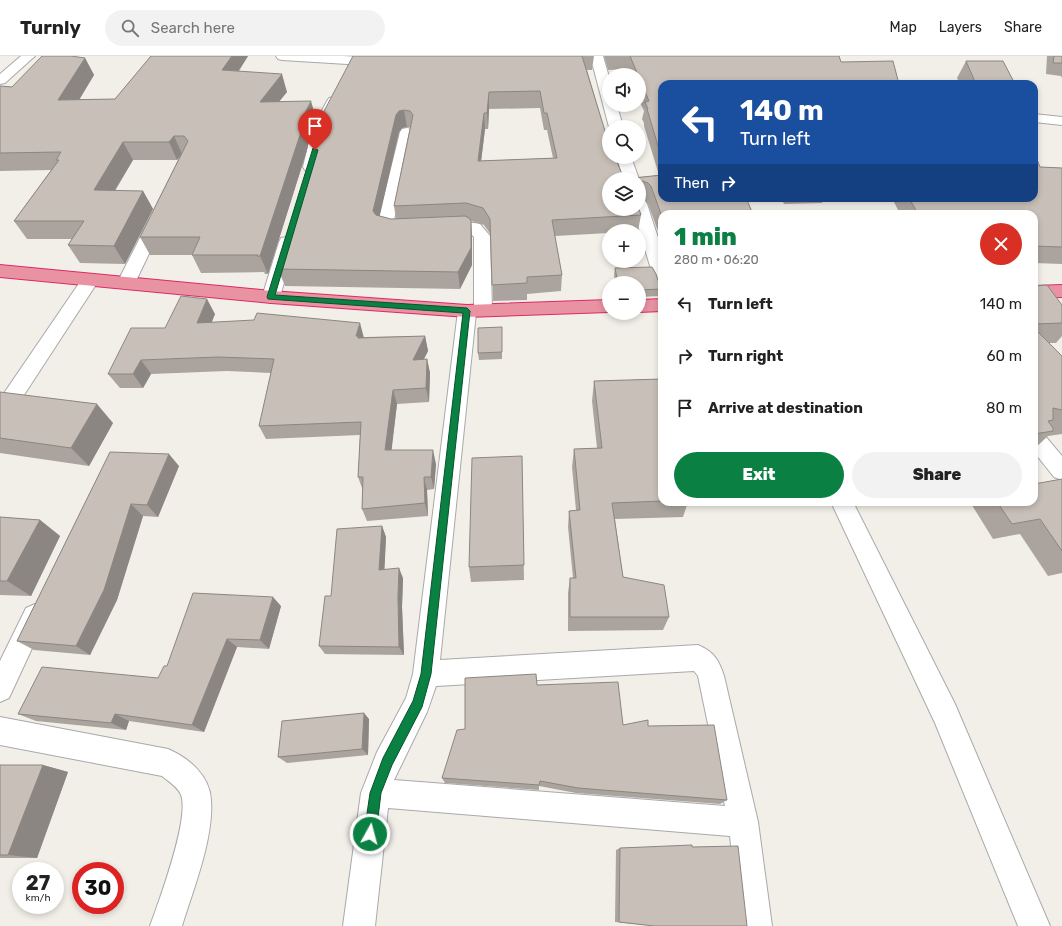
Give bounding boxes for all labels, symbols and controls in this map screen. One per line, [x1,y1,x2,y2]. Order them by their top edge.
search box [105,10,385,46]
text: Turnly [20,16,81,39]
icon: search [119,17,141,39]
text: Search here [151,19,235,37]
text: Map [890,19,917,36]
text: Layers [939,19,982,36]
text: Share [1004,19,1042,36]
map controls [602,68,646,320]
button: sound [602,68,646,112]
text: 140 m [740,94,824,127]
icon: left [674,96,726,148]
pin [298,109,332,150]
icon: arrive [304,115,326,137]
button: search [602,120,646,164]
text: Turn left [740,128,810,150]
button: layers [602,172,646,216]
icon: right [717,172,739,194]
text: Then [674,174,709,192]
text: 1 min [674,223,737,251]
button: close [980,223,1022,265]
button: + [602,224,646,268]
text: 280 m · 06:20 [674,252,759,267]
button: − [602,276,646,320]
icon: left [674,293,696,315]
text: Turn left [708,295,773,313]
text: 140 m [980,295,1022,313]
icon: right [674,345,696,367]
text: Turn right [708,347,783,365]
text: 60 m [986,347,1022,365]
icon: arrive [674,397,696,419]
text: Arrive at destination [708,399,863,417]
text: 80 m [986,399,1022,417]
button: Exit [674,452,844,498]
button: Share [852,452,1022,498]
position arrow [349,813,391,855]
speed limit sign: 30 [72,862,124,914]
text: 27 [26,871,50,895]
text: km/h [26,892,50,904]

